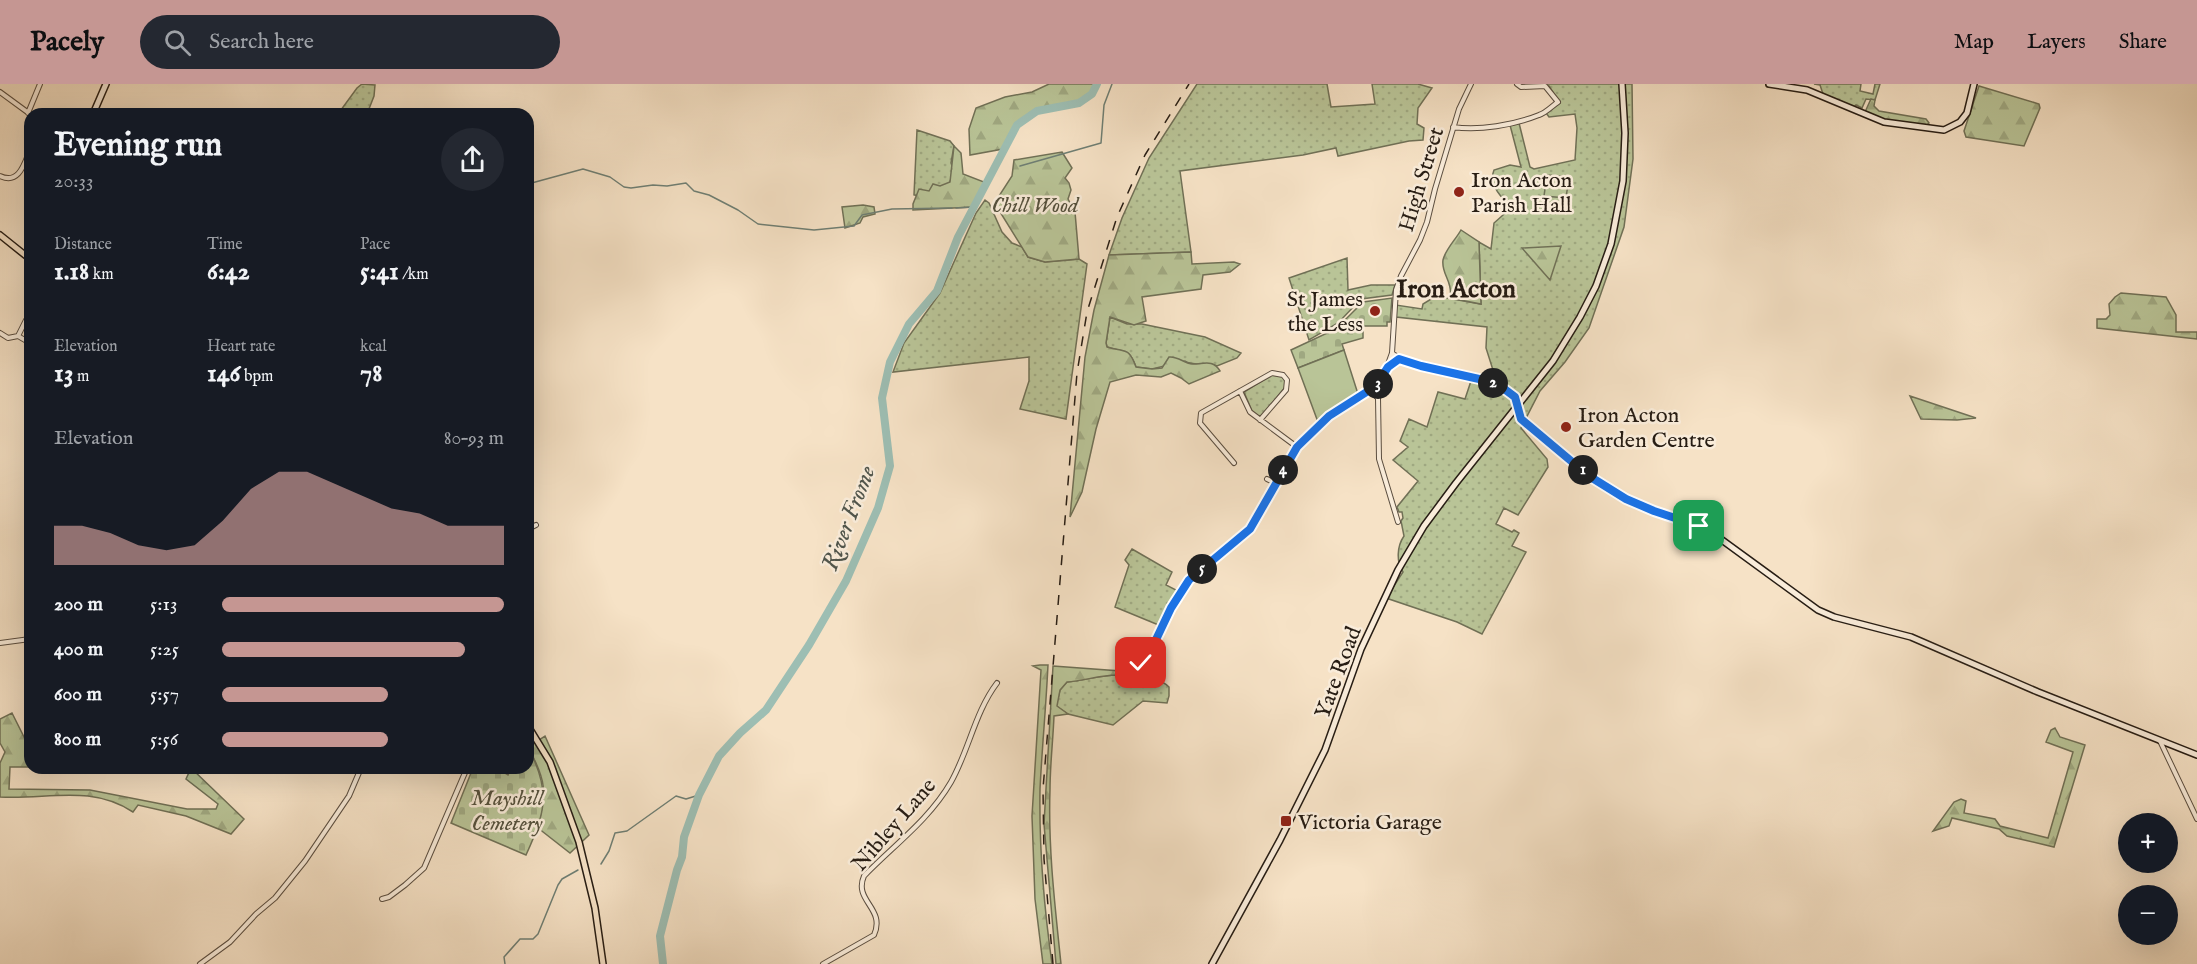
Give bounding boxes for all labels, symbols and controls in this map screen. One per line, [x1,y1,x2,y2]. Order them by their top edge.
search box [140,15,560,69]
text: Pacely [30,25,104,60]
icon: search [161,26,194,59]
text: Search here [209,28,314,56]
text: Map [1954,29,1994,56]
text: Layers [2027,29,2086,56]
text: Share [2119,29,2167,56]
street label: High Street [1393,123,1451,235]
text: Evening run [54,125,222,167]
button: share [441,128,504,191]
place label: Iron Acton Parish Hall [1471,167,1572,220]
text: 20:33 [54,169,93,194]
marker: Iron Acton Parish Hall [1452,185,1466,199]
park label: Chill Wood [992,192,1080,220]
text: Distance [54,235,112,255]
text: Time [207,235,243,255]
text: Pace [360,235,390,255]
text: 1.18 [54,255,89,288]
text: 6:42 [207,255,250,288]
text: 5:41 [360,255,399,288]
text: km [89,265,114,285]
text: /km [399,265,429,285]
district label: Iron Acton [1396,273,1516,306]
place label: St James the Less [1287,286,1363,339]
marker: St James the Less [1368,304,1382,318]
text: Elevation [54,337,117,357]
text: Heart rate [207,337,275,357]
text: kcal [360,337,387,357]
text: 13 [54,357,73,390]
text: 146 [207,357,240,390]
text: 78 [360,357,382,390]
text: m [73,367,89,387]
text: bpm [240,367,273,387]
pin: 2 [1478,368,1508,398]
pin: 3 [1363,369,1393,399]
text: 2 [1489,373,1497,393]
text: 3 [1375,374,1381,394]
place label: Iron Acton Garden Centre [1578,402,1715,455]
marker: Iron Acton Garden Centre [1559,420,1573,434]
text: Elevation [54,426,133,451]
text: 80–93 m [444,426,504,451]
pin: 4 [1268,455,1298,485]
pin: 1 [1568,455,1598,485]
text: 4 [1279,460,1287,480]
text: 1 [1580,460,1586,480]
water label: River Frome [815,462,884,575]
pin [1673,500,1724,551]
icon: arrive [1682,509,1715,542]
pin: 5 [1187,554,1217,584]
text: 5 [1199,559,1205,579]
text: 200 m [54,592,103,617]
text: 5:13 [150,592,177,617]
street label: Yate Road [1309,623,1369,723]
text: 400 m [54,637,103,662]
text: 5:25 [150,637,179,662]
pin [1115,637,1166,688]
icon: check [1124,646,1157,679]
text: 600 m [54,682,102,707]
text: 5:57 [150,682,179,707]
text: 800 m [54,727,101,752]
text: 5:56 [150,727,178,752]
street label: Nibley Lane [846,773,943,878]
park label: Mayshill Cemetery [471,785,545,838]
place label: Victoria Garage [1297,809,1442,837]
map controls [2118,813,2178,945]
button: + [2118,813,2178,873]
marker: Victoria Garage [1279,814,1293,828]
button: − [2118,885,2178,945]

